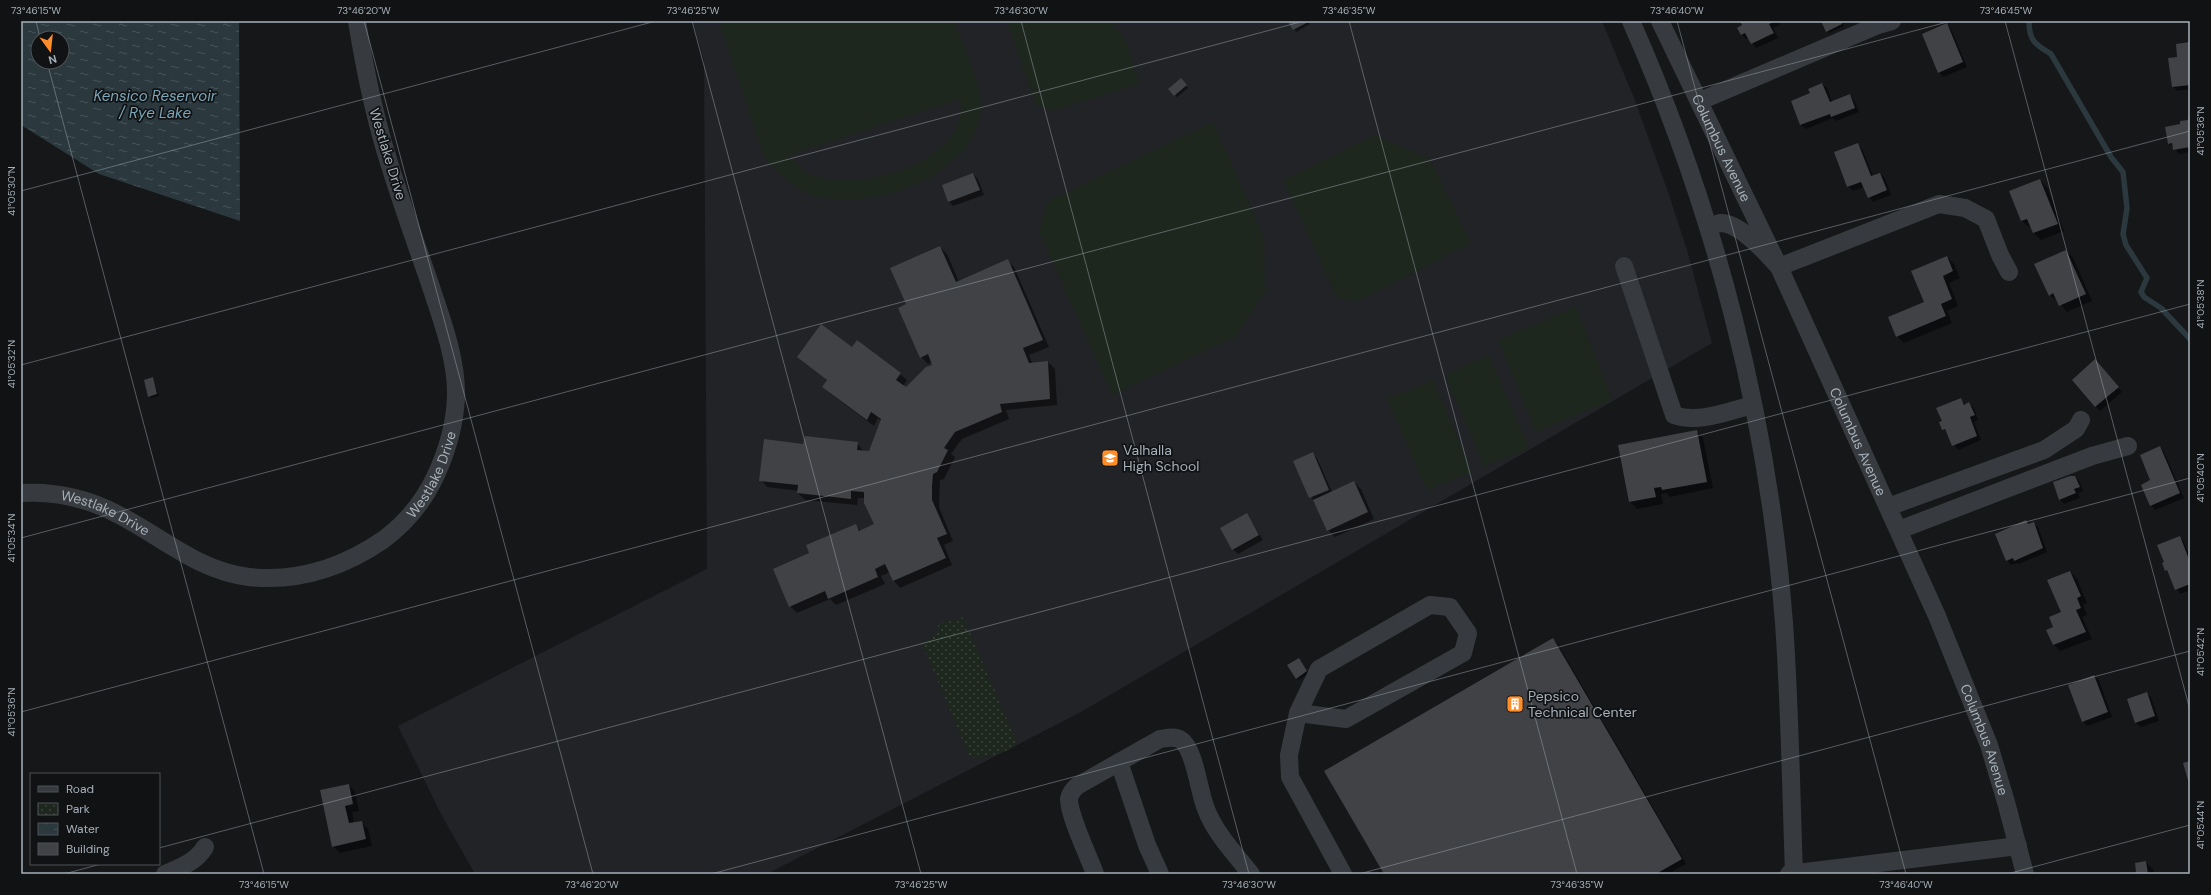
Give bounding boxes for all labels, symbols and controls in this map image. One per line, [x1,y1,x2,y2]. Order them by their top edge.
text: 73°46'15"W [11,4,61,17]
text: 73°46'20"W [337,4,391,17]
text: 73°46'25"W [667,4,720,17]
text: 73°46'30"W [994,4,1048,17]
text: 73°46'35"W [1323,4,1376,17]
text: 73°46'40"W [1650,4,1704,17]
text: 73°46'45"W [1980,4,2033,17]
north arrow [30,30,70,70]
text: N [47,52,58,67]
water label: Kensico Reservoir / Rye Lake [94,86,217,123]
street label: Columbus Avenue [1688,91,1755,205]
street label: Westlake Drive [365,106,411,202]
text: 41°05'36"N [2194,106,2207,156]
text: 41°05'30"N [5,166,18,216]
text: 41°05'38"N [2194,280,2207,328]
text: 41°05'32"N [5,340,18,388]
street label: Columbus Avenue [1826,385,1890,499]
street label: Westlake Drive [402,429,460,522]
place label: Valhalla High School [1123,441,1199,475]
school or university icon: Valhalla High School [1100,448,1120,468]
text: 41°05'40"N [2194,453,2207,503]
street label: Westlake Drive [60,486,153,540]
text: 41°05'34"N [5,514,18,562]
text: 41°05'42"N [2194,628,2207,676]
street label: Columbus Avenue [1956,681,2013,798]
text: 41°05'36"N [5,687,18,737]
place label: Pepsico Technical Center [1528,687,1637,721]
building icon: Pepsico Technical Center [1505,694,1525,714]
legend [30,773,160,865]
text: Road [66,781,94,797]
text: Park [66,801,90,817]
text: 41°05'44"N [2194,801,2207,849]
text: Water [66,821,100,837]
text: Building [66,841,110,857]
text: 73°46'15"W [239,878,289,891]
text: 73°46'20"W [565,878,619,891]
text: 73°46'25"W [895,878,948,891]
text: 73°46'30"W [1222,878,1276,891]
text: 73°46'35"W [1551,878,1604,891]
text: 73°46'40"W [1879,878,1933,891]

